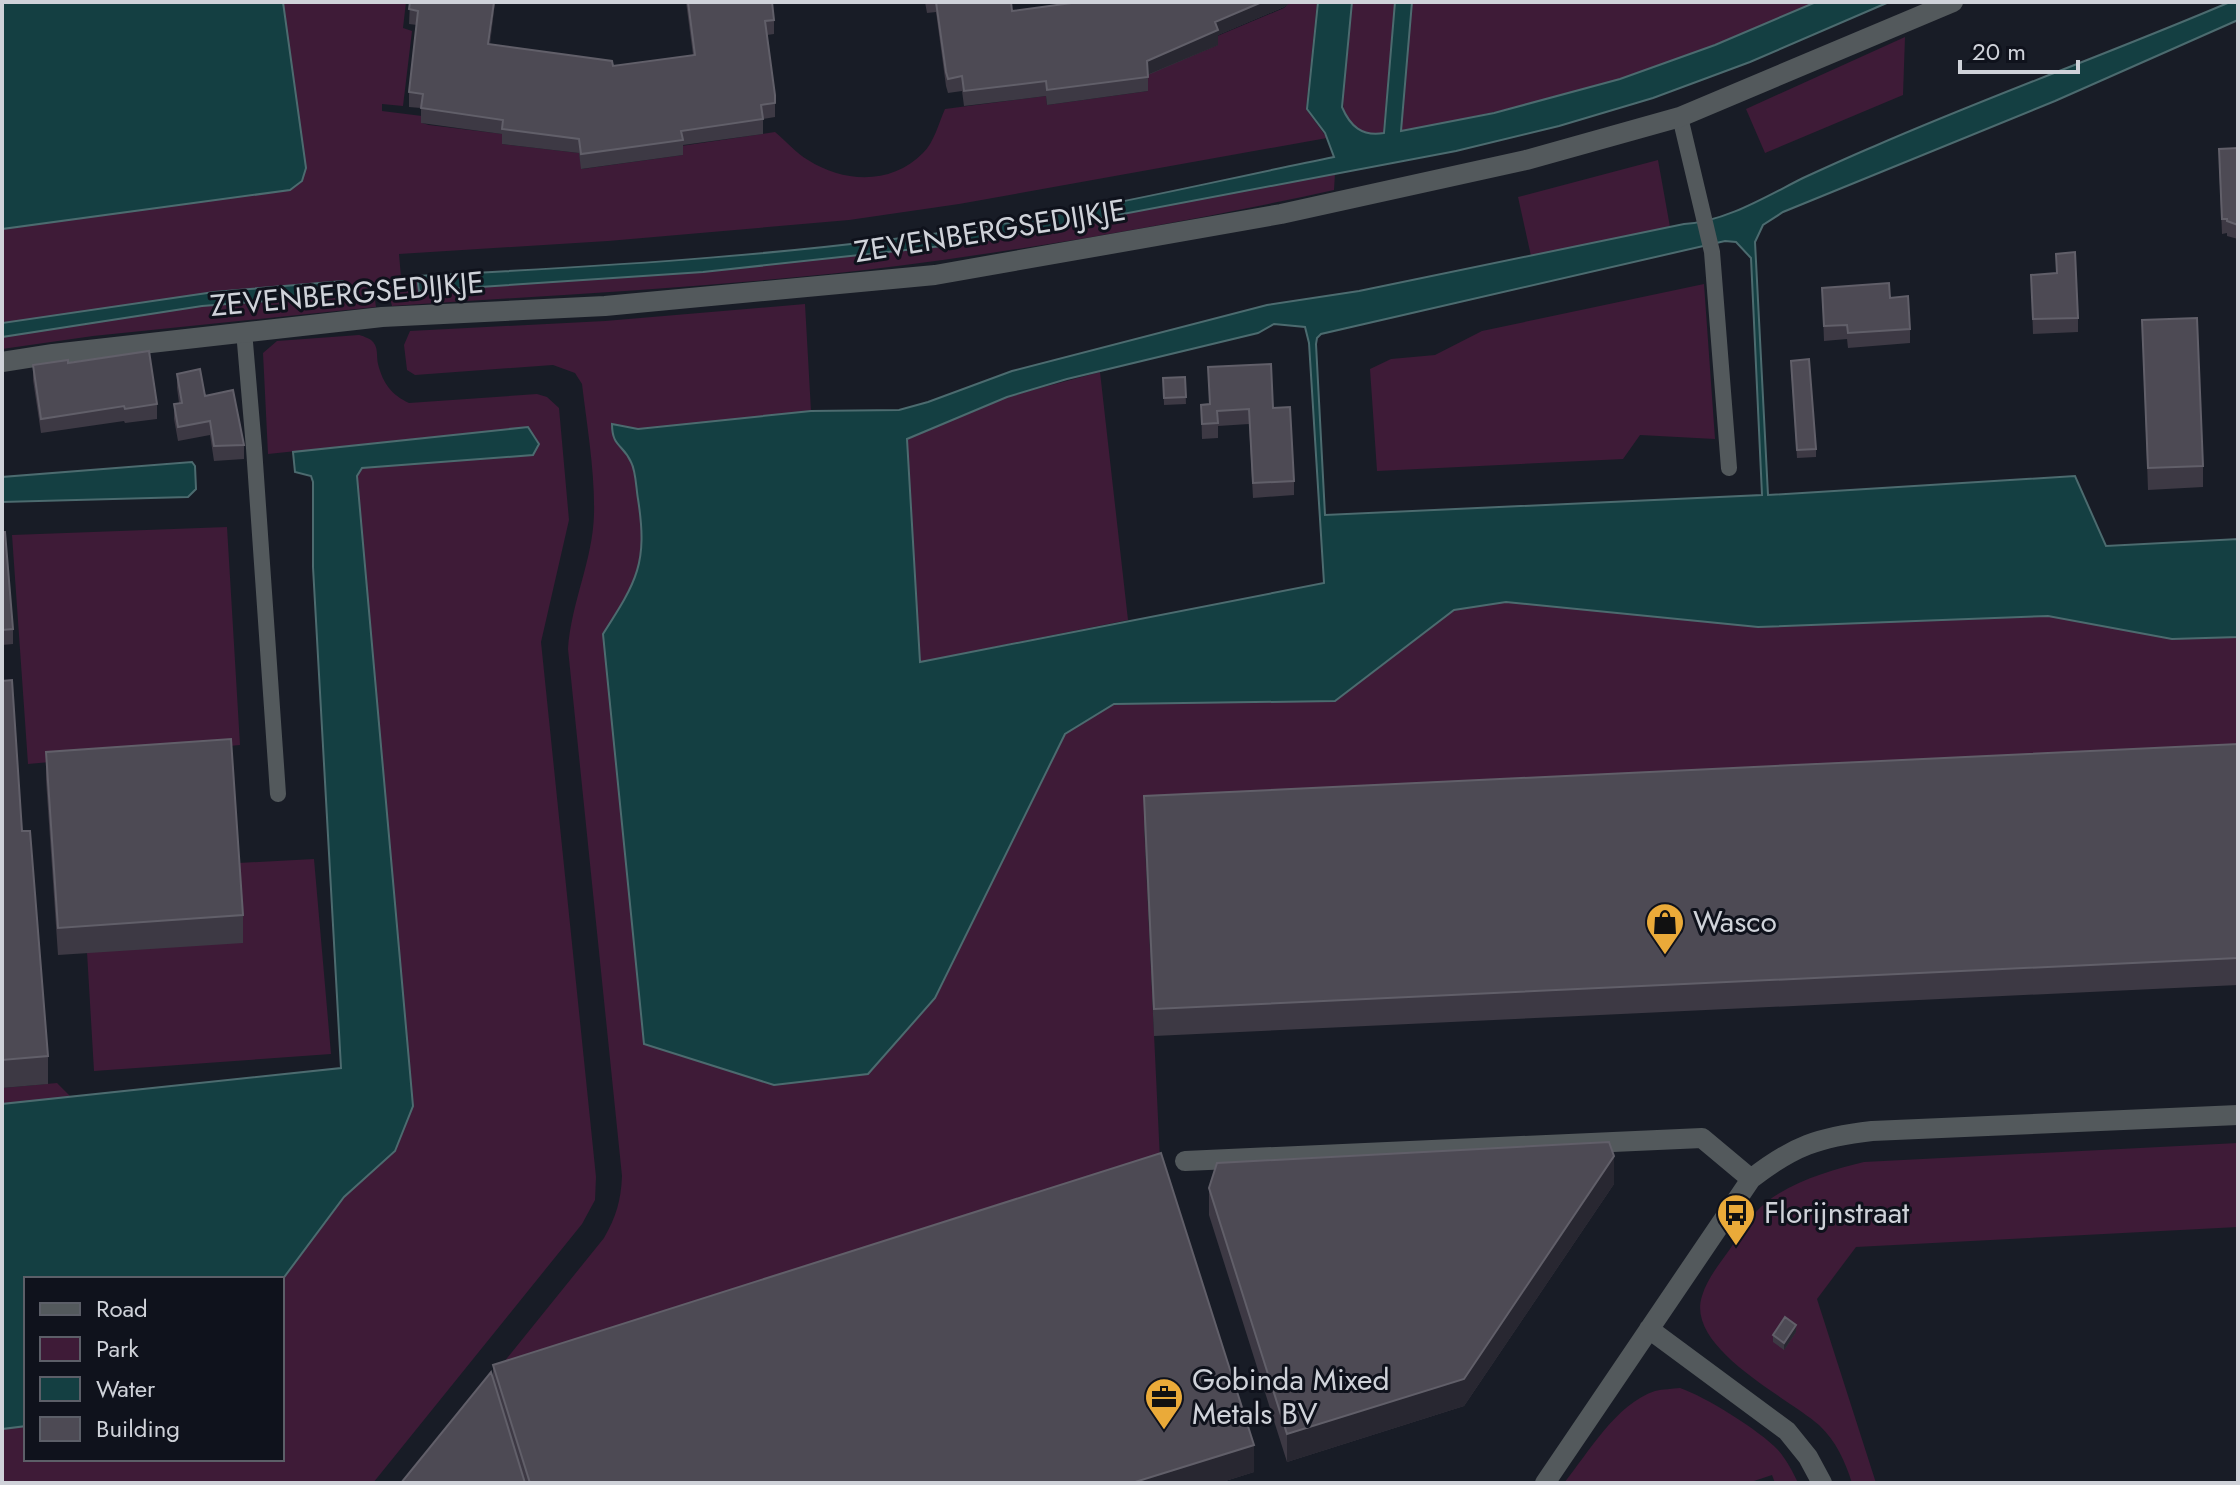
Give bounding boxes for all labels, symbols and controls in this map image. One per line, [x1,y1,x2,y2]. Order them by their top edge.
scale bar [1960,24,2078,74]
text: 20 m [1972,34,2026,69]
street label: ZEVENBERGSEDIJKJE [851,188,1129,273]
street label: ZEVENBERGSEDIJKJE [208,260,485,327]
place label: Wasco [1693,900,1777,943]
shop icon: Wasco [1644,901,1686,956]
place label: Florijnstraat [1764,1191,1910,1234]
bus stop icon: Florijnstraat [1715,1192,1757,1247]
legend [24,1277,284,1461]
text: Road [96,1291,148,1326]
text: Park [96,1331,139,1366]
place label: Gobinda Mixed Metals BV [1192,1358,1390,1435]
text: Water [96,1371,156,1406]
office icon: Gobinda Mixed Metals BV [1143,1376,1185,1431]
text: Building [96,1411,180,1446]

